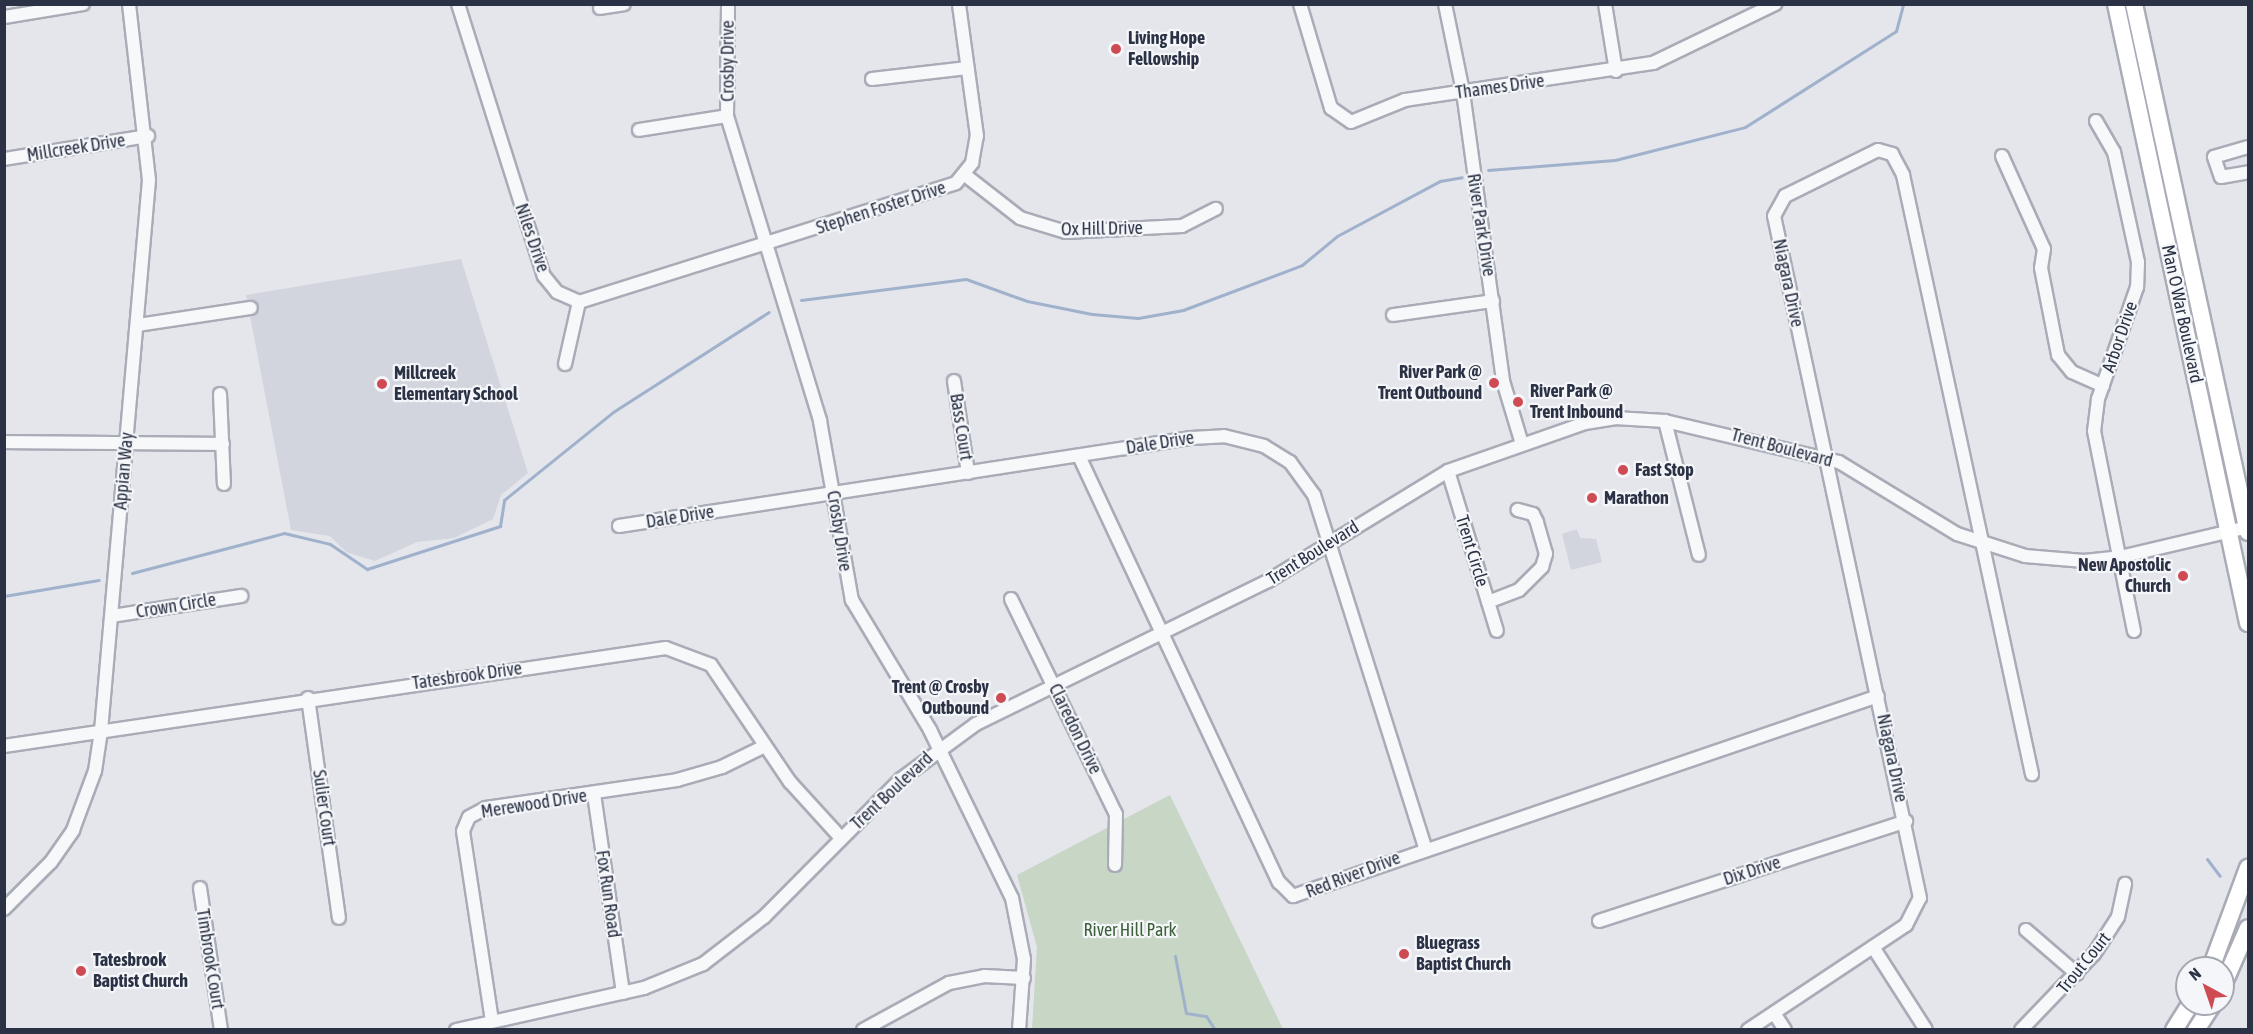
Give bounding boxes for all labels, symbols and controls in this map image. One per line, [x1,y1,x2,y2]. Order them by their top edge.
street label: Crosby Drive [717,20,739,102]
place label: Living Hope Fellowship [1128,28,1205,70]
marker: Living Hope Fellowship [1109,42,1123,56]
street label: Thames Drive [1454,70,1546,104]
street label: Millcreek Drive [25,130,127,166]
street label: River Park Drive [1462,172,1500,278]
street label: Stephen Foster Drive [813,177,949,239]
street label: Niles Drive [510,201,554,275]
street label: Ox Hill Drive [1061,217,1143,241]
street label: Niagara Drive [1768,237,1808,329]
street label: Man O War Boulevard [2157,243,2207,385]
street label: Arbor Drive [2098,299,2142,375]
place label: River Park @ Trent Outbound [1378,362,1482,404]
place label: Millcreek Elementary School [394,363,518,406]
marker: River Park @ Trent Outbound [1487,376,1501,390]
marker: Millcreek Elementary School [375,377,389,391]
place label: River Park @ Trent Inbound [1530,381,1623,424]
street label: Bass Court [945,392,977,462]
marker: River Park @ Trent Inbound [1511,395,1525,409]
street label: Trent Boulevard [1729,424,1835,472]
street label: Dale Drive [1124,427,1196,459]
street label: Appian Way [110,431,138,511]
place label: Fast Stop [1635,459,1694,481]
marker: Fast Stop [1616,463,1630,477]
place label: Marathon [1604,487,1669,509]
street label: Crosby Drive [822,489,856,573]
marker: Marathon [1585,491,1599,505]
street label: Dale Drive [644,501,716,533]
street label: Trent Circle [1451,513,1493,589]
street label: Trent Boulevard [1263,516,1363,590]
place label: New Apostolic Church [2078,555,2171,598]
marker: New Apostolic Church [2176,569,2190,583]
street label: Crown Circle [135,589,217,623]
street label: Tatesbrook Drive [411,658,523,694]
place label: Trent @ Crosby Outbound [892,677,989,720]
street label: Claredon Drive [1044,680,1106,778]
marker: Trent @ Crosby Outbound [994,691,1008,705]
street label: Niagara Drive [1872,712,1912,804]
street label: Trent Boulevard [846,748,938,834]
street label: Sulier Court [308,769,340,847]
street label: Merewood Drive [479,785,589,823]
street label: Red River Drive [1303,847,1403,903]
street label: Fox Run Road [591,849,625,939]
street label: Dix Drive [1721,852,1783,890]
street label: Timbrook Court [191,907,229,1011]
park label: River Hill Park [1084,919,1176,941]
street label: Trout Court [2053,928,2115,998]
place label: Bluegrass Baptist Church [1416,933,1511,976]
marker: Bluegrass Baptist Church [1397,947,1411,961]
place label: Tatesbrook Baptist Church [93,950,188,992]
north arrow [2175,956,2235,1016]
marker: Tatesbrook Baptist Church [74,964,88,978]
text: N [2185,964,2204,984]

